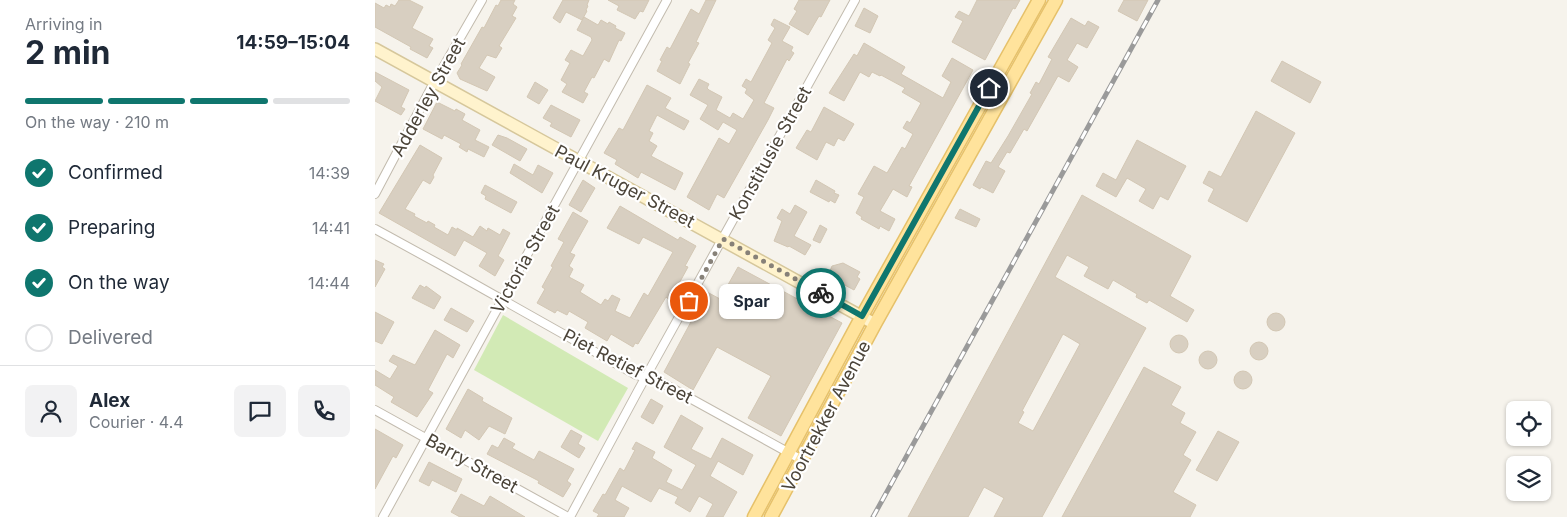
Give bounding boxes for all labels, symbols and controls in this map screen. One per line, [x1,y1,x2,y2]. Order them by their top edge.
text: Arriving in [25,14,102,34]
text: 14:59–15:04 [236,31,350,54]
text: 2 min [25,33,111,72]
street label: Adderley Street [387,34,469,160]
pin [968,67,1010,109]
icon: home [975,74,1003,102]
street label: Konstitusie Street [725,83,815,223]
text: On the way · 210 m [25,112,169,132]
street label: Paul Kruger Street [551,140,699,232]
icon: check [25,159,53,187]
text: Confirmed [68,161,163,184]
text: 14:39 [309,163,350,183]
street label: Victoria Street [486,201,564,317]
icon: check [25,214,53,242]
text: Preparing [68,216,155,239]
text: 14:41 [312,218,350,238]
courier [796,268,846,318]
icon: check [25,269,53,297]
text: On the way [68,271,170,294]
text: 14:44 [308,273,350,293]
icon: bike [807,279,835,307]
pin [668,280,710,322]
callout: Spar [719,284,784,318]
icon: bag [675,287,703,315]
text: Spar [733,291,770,311]
street label: Piet Retief Street [560,324,696,408]
text: Delivered [68,326,153,349]
street label: Voortrekker Avenue [777,337,875,495]
button: person [25,385,77,437]
button: chat [234,385,286,437]
button: phone [298,385,350,437]
text: Alex [89,389,130,412]
map controls [1506,401,1551,501]
button: locate [1506,401,1551,446]
text: Courier · 4.4 [89,412,184,432]
street label: Barry Street [422,429,522,497]
button: layers [1506,456,1551,501]

